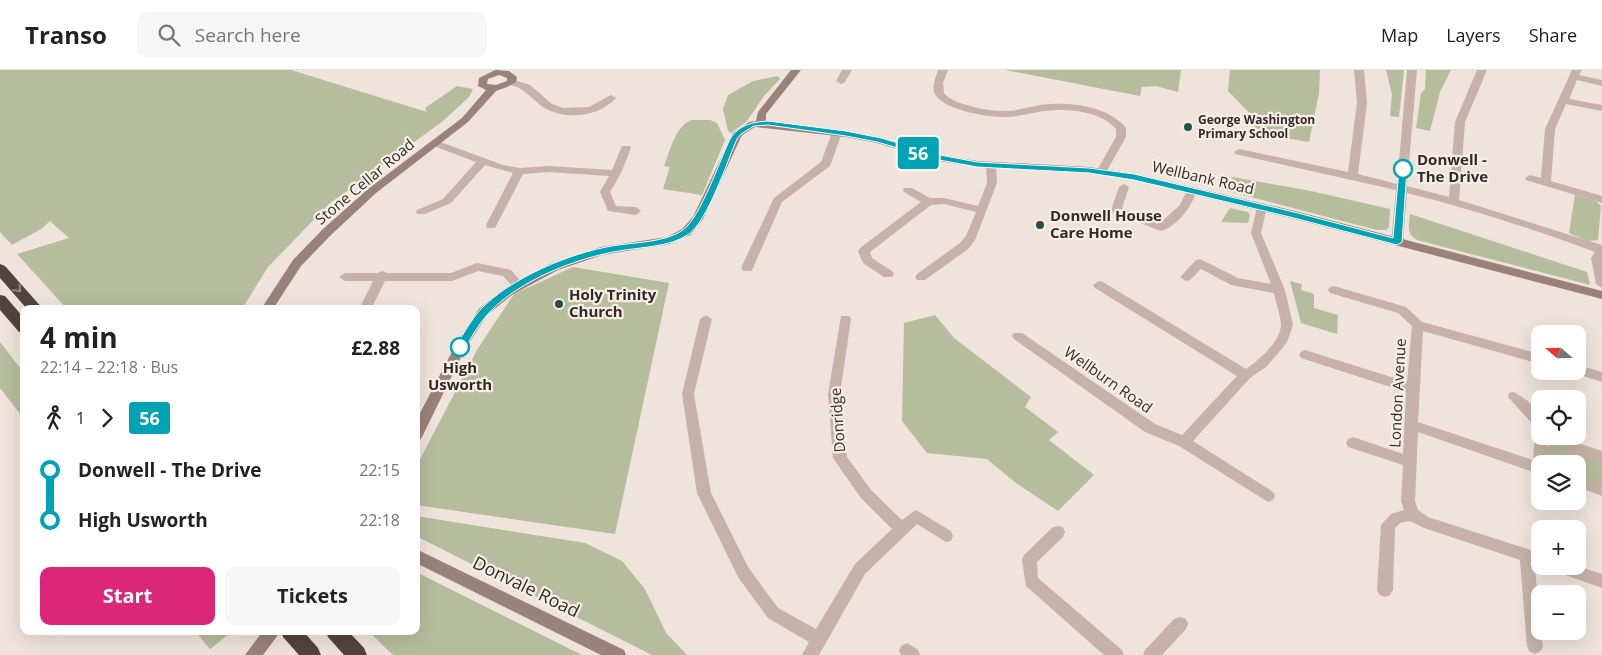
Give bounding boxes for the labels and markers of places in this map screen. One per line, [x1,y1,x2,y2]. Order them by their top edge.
place label: George Washington Primary School [1198,111,1315,142]
marker: George Washington Primary School [1182,121,1194,133]
place label: Donwell - The Drive [1417,149,1488,186]
marker: Donwell - The Drive [1393,159,1413,179]
place label: Donwell House Care Home [1050,205,1162,242]
marker: Donwell House Care Home [1034,219,1046,231]
place label: Holy Trinity Church [569,284,657,321]
marker: Holy Trinity Church [553,298,565,310]
marker: High Usworth [450,337,470,357]
place label: High Usworth [428,357,492,394]

